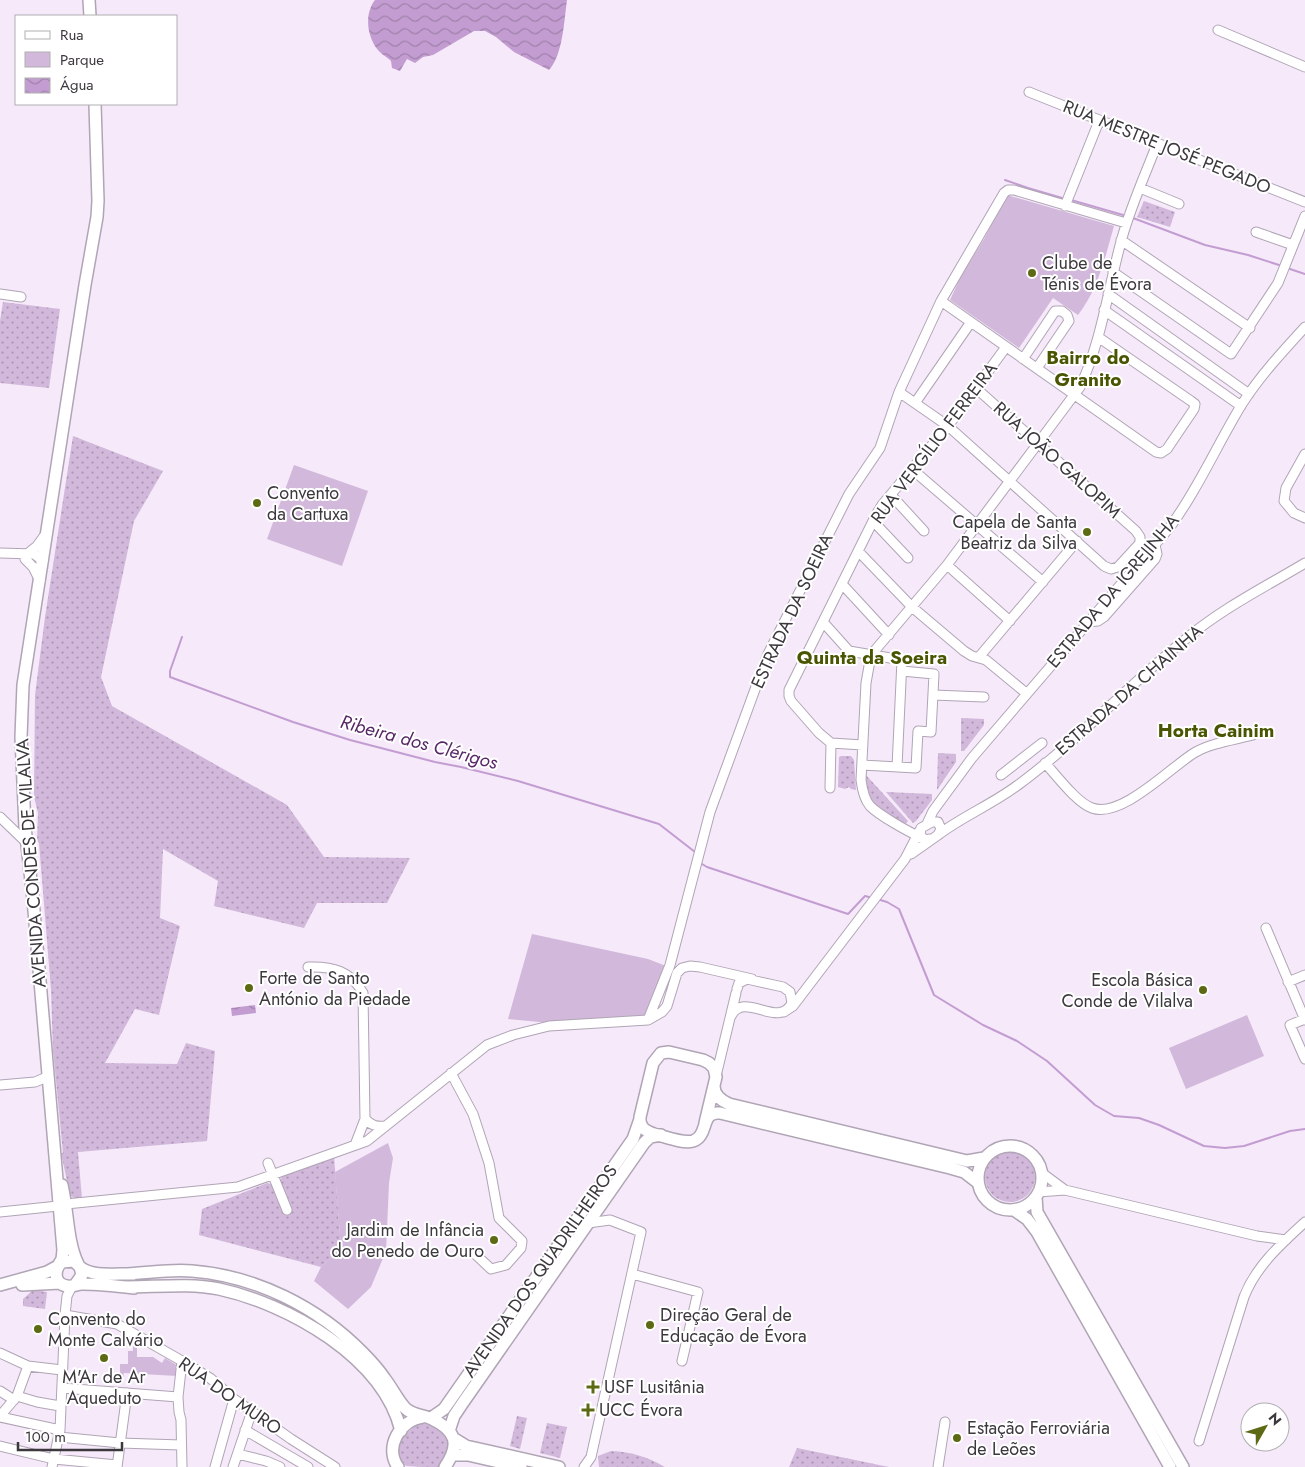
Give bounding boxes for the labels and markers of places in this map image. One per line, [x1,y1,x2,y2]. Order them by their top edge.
place label: Clube de Ténis de Évora [1042,250,1152,297]
marker: Clube de Ténis de Évora [1026,267,1038,279]
place label: Convento da Cartuxa [267,480,348,527]
marker: Convento da Cartuxa [251,497,263,509]
place label: Capela de Santa Beatriz da Silva [952,509,1077,556]
marker: Capela de Santa Beatriz da Silva [1081,526,1093,538]
place label: Forte de Santo António da Piedade [259,965,410,1012]
place label: Escola Básica Conde de Vilalva [1061,967,1193,1014]
marker: Forte de Santo António da Piedade [243,982,255,994]
marker: Escola Básica Conde de Vilalva [1197,984,1209,996]
place label: Jardim de Infância do Penedo de Ouro [331,1217,484,1264]
marker: Jardim de Infância do Penedo de Ouro [488,1234,500,1246]
place label: Direção Geral de Educação de Évora [660,1302,807,1349]
place label: Convento do Monte Calvário [48,1306,163,1353]
marker: Direção Geral de Educação de Évora [644,1319,656,1331]
marker: Convento do Monte Calvário [32,1323,44,1335]
marker: M'Ar de Ar Aqueduto [98,1352,110,1364]
place label: M'Ar de Ar Aqueduto [62,1364,147,1411]
place label: USF Lusitânia [604,1374,705,1400]
marker: USF Lusitânia [586,1380,600,1394]
place label: UCC Évora [599,1397,683,1423]
marker: UCC Évora [581,1403,595,1417]
place label: Estação Ferroviária de Leões [967,1415,1110,1462]
marker: Estação Ferroviária de Leões [951,1432,963,1444]

